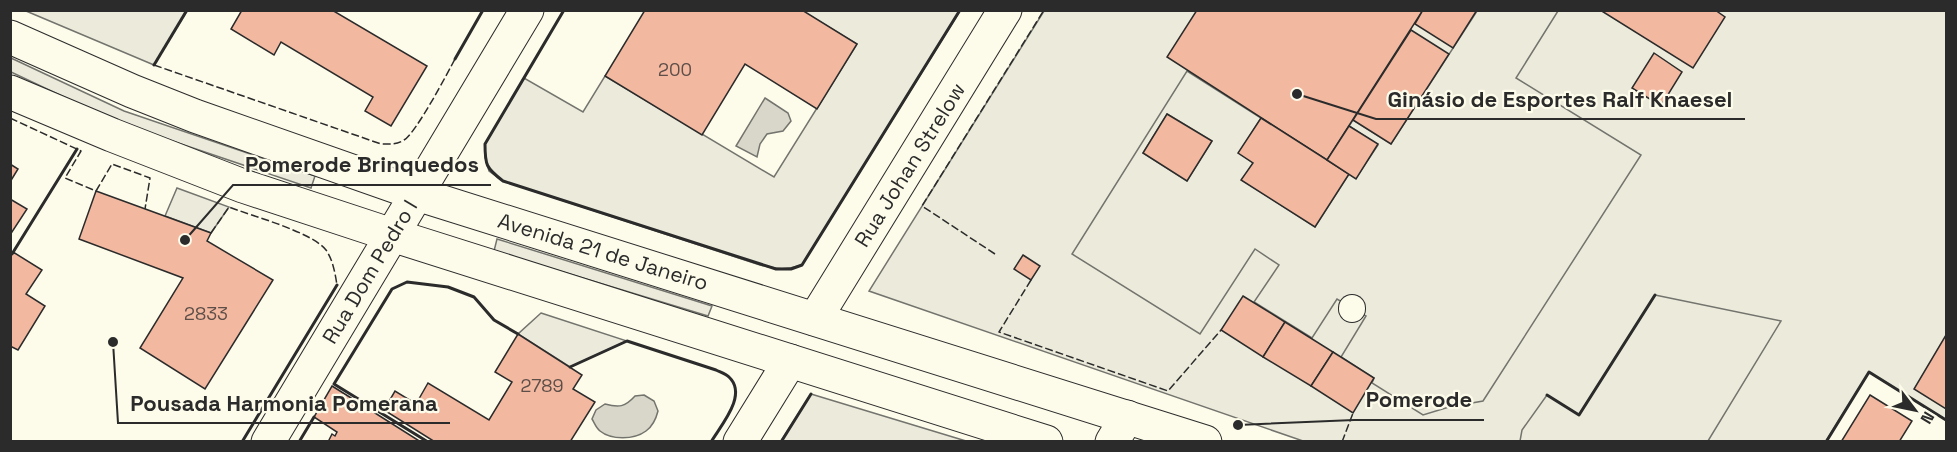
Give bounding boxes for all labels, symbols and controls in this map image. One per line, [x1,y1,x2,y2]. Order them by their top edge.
house number: 200 [658,58,692,81]
street label: Rua Johan Strelow [848,77,971,252]
callout: Ginásio de Esportes Ralf Knaesel [1376,79,1745,119]
text: Ginásio de Esportes Ralf Knaesel [1388,85,1732,113]
callout: Pomerode Brinquedos [233,145,491,185]
text: Pomerode Brinquedos [245,150,479,178]
street label: Rua Dom Pedro I [316,195,423,349]
street label: Avenida 21 de Janeiro [495,207,712,296]
house number: 2833 [184,302,228,325]
house number: 2789 [520,374,564,397]
callout: Pomerode [1354,380,1484,420]
north arrow [1885,380,1945,440]
callout: Pousada Harmonia Pomerana [118,383,450,423]
text: Pomerode [1366,385,1472,413]
text: Pousada Harmonia Pomerana [130,389,438,417]
text: N [1916,408,1939,428]

